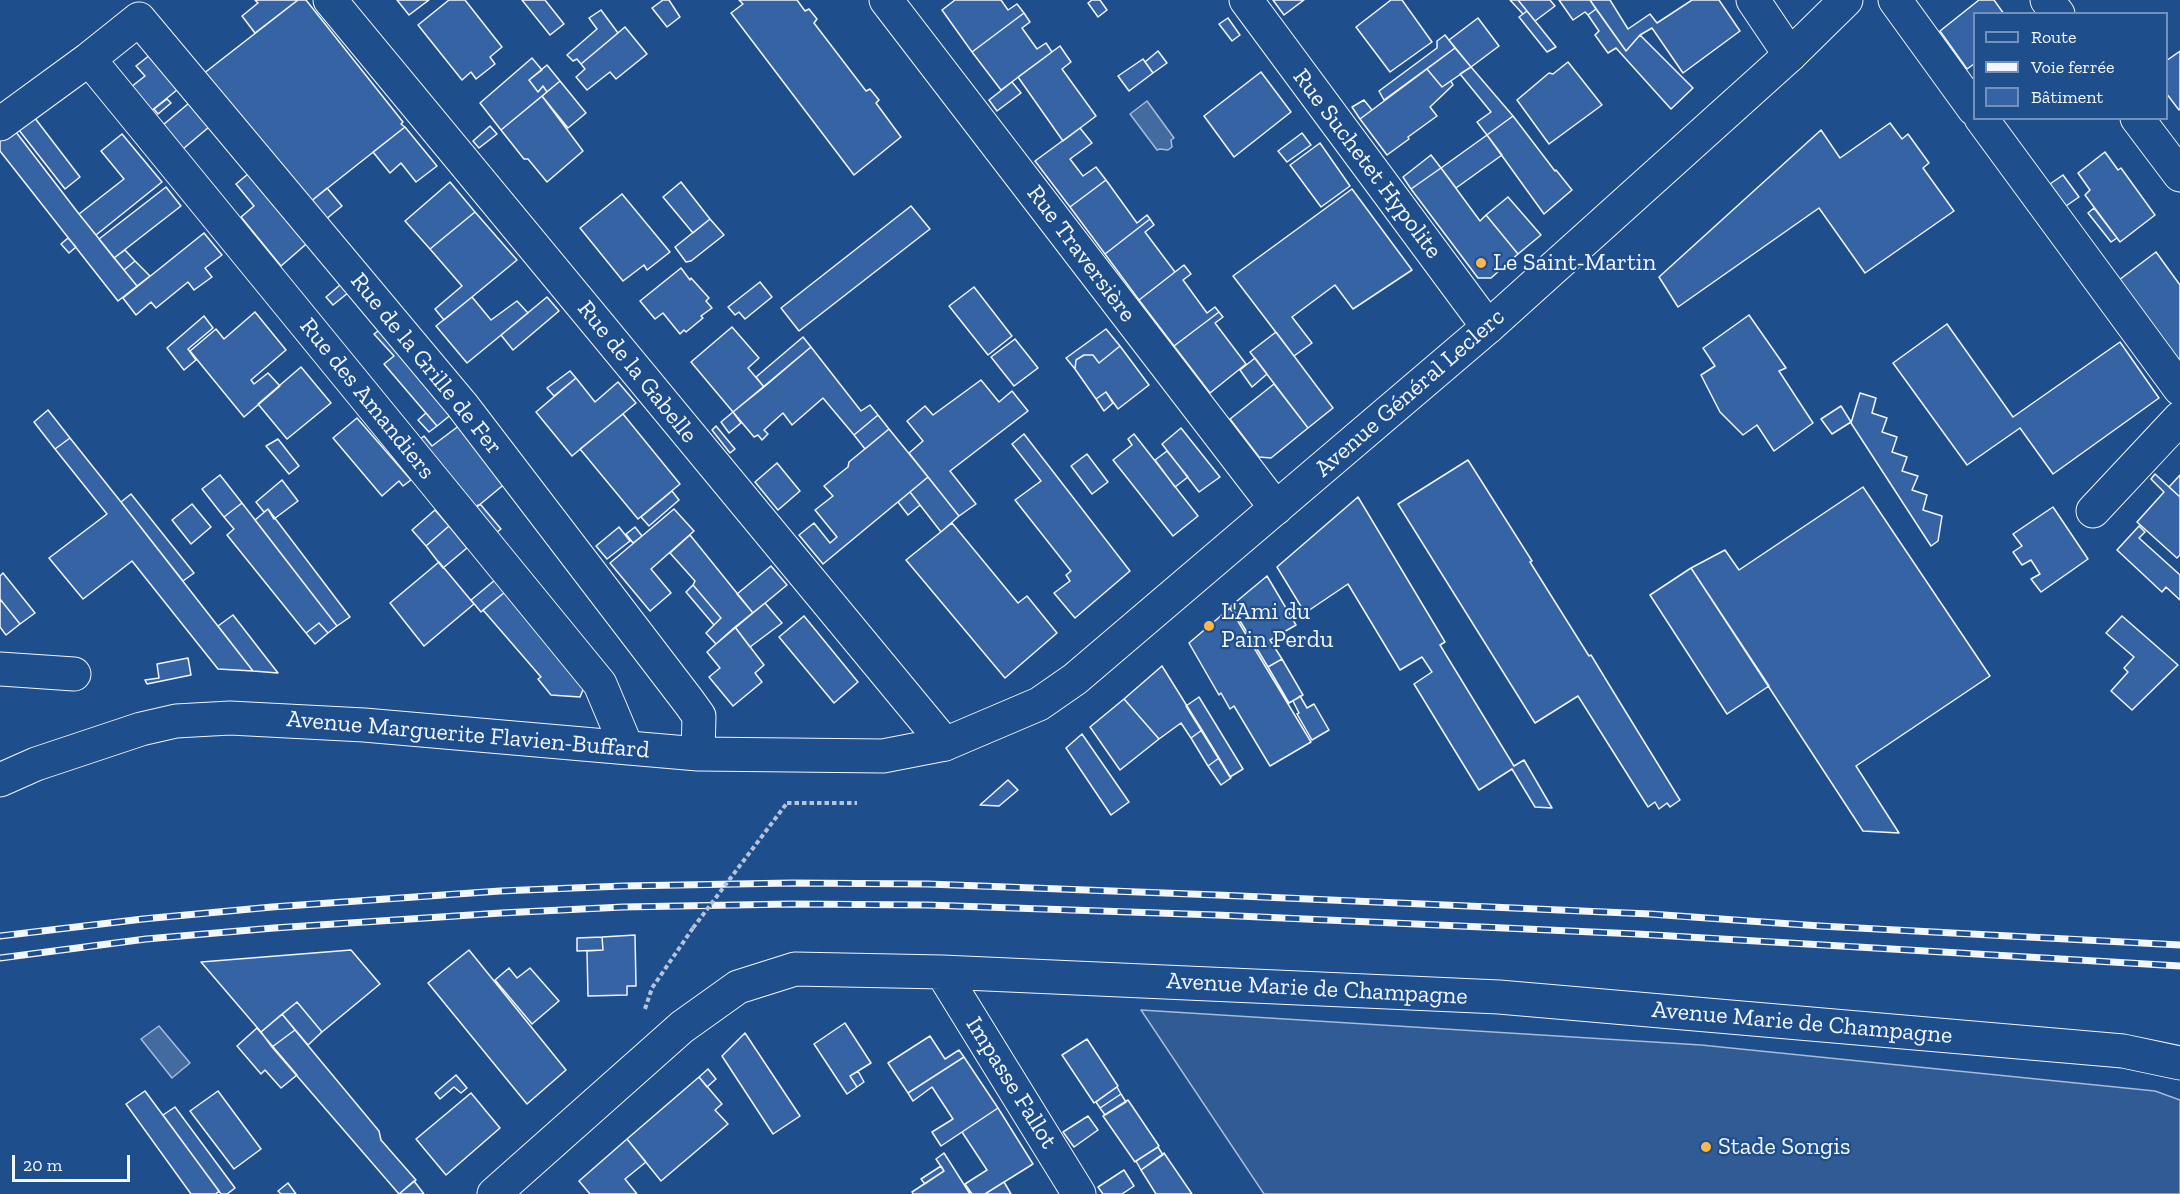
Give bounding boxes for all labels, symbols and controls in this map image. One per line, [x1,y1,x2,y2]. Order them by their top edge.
legend [1973,12,2168,120]
text: Route [2031,26,2076,48]
text: Voie ferrée [2031,56,2114,78]
street label: Rue Suchetet Hypolite [1286,64,1448,264]
text: Bâtiment [2031,86,2103,108]
street label: Rue Traversière [1020,180,1142,328]
place label: Le Saint-Martin [1493,249,1656,277]
marker: Le Saint-Martin [1474,256,1488,270]
street label: Rue de la Grille de Fer [344,267,508,461]
street label: Rue de la Gabelle [571,295,703,449]
street label: Avenue Général Leclerc [1309,303,1511,483]
street label: Rue des Amandiers [293,313,441,485]
place label: L'Ami du Pain Perdu [1221,598,1333,654]
marker: L'Ami du Pain Perdu [1202,619,1216,633]
street label: Avenue Marguerite Flavien-Buffard [285,705,651,765]
street label: Avenue Marie de Champagne [1166,967,1468,1011]
street label: Avenue Marie de Champagne [1650,996,1954,1050]
street label: Impasse Fallot [959,1012,1063,1154]
place label: Stade Songis [1718,1133,1850,1161]
marker: Stade Songis [1699,1140,1713,1154]
scale bar [15,1143,134,1181]
text: 20 m [23,1154,62,1176]

